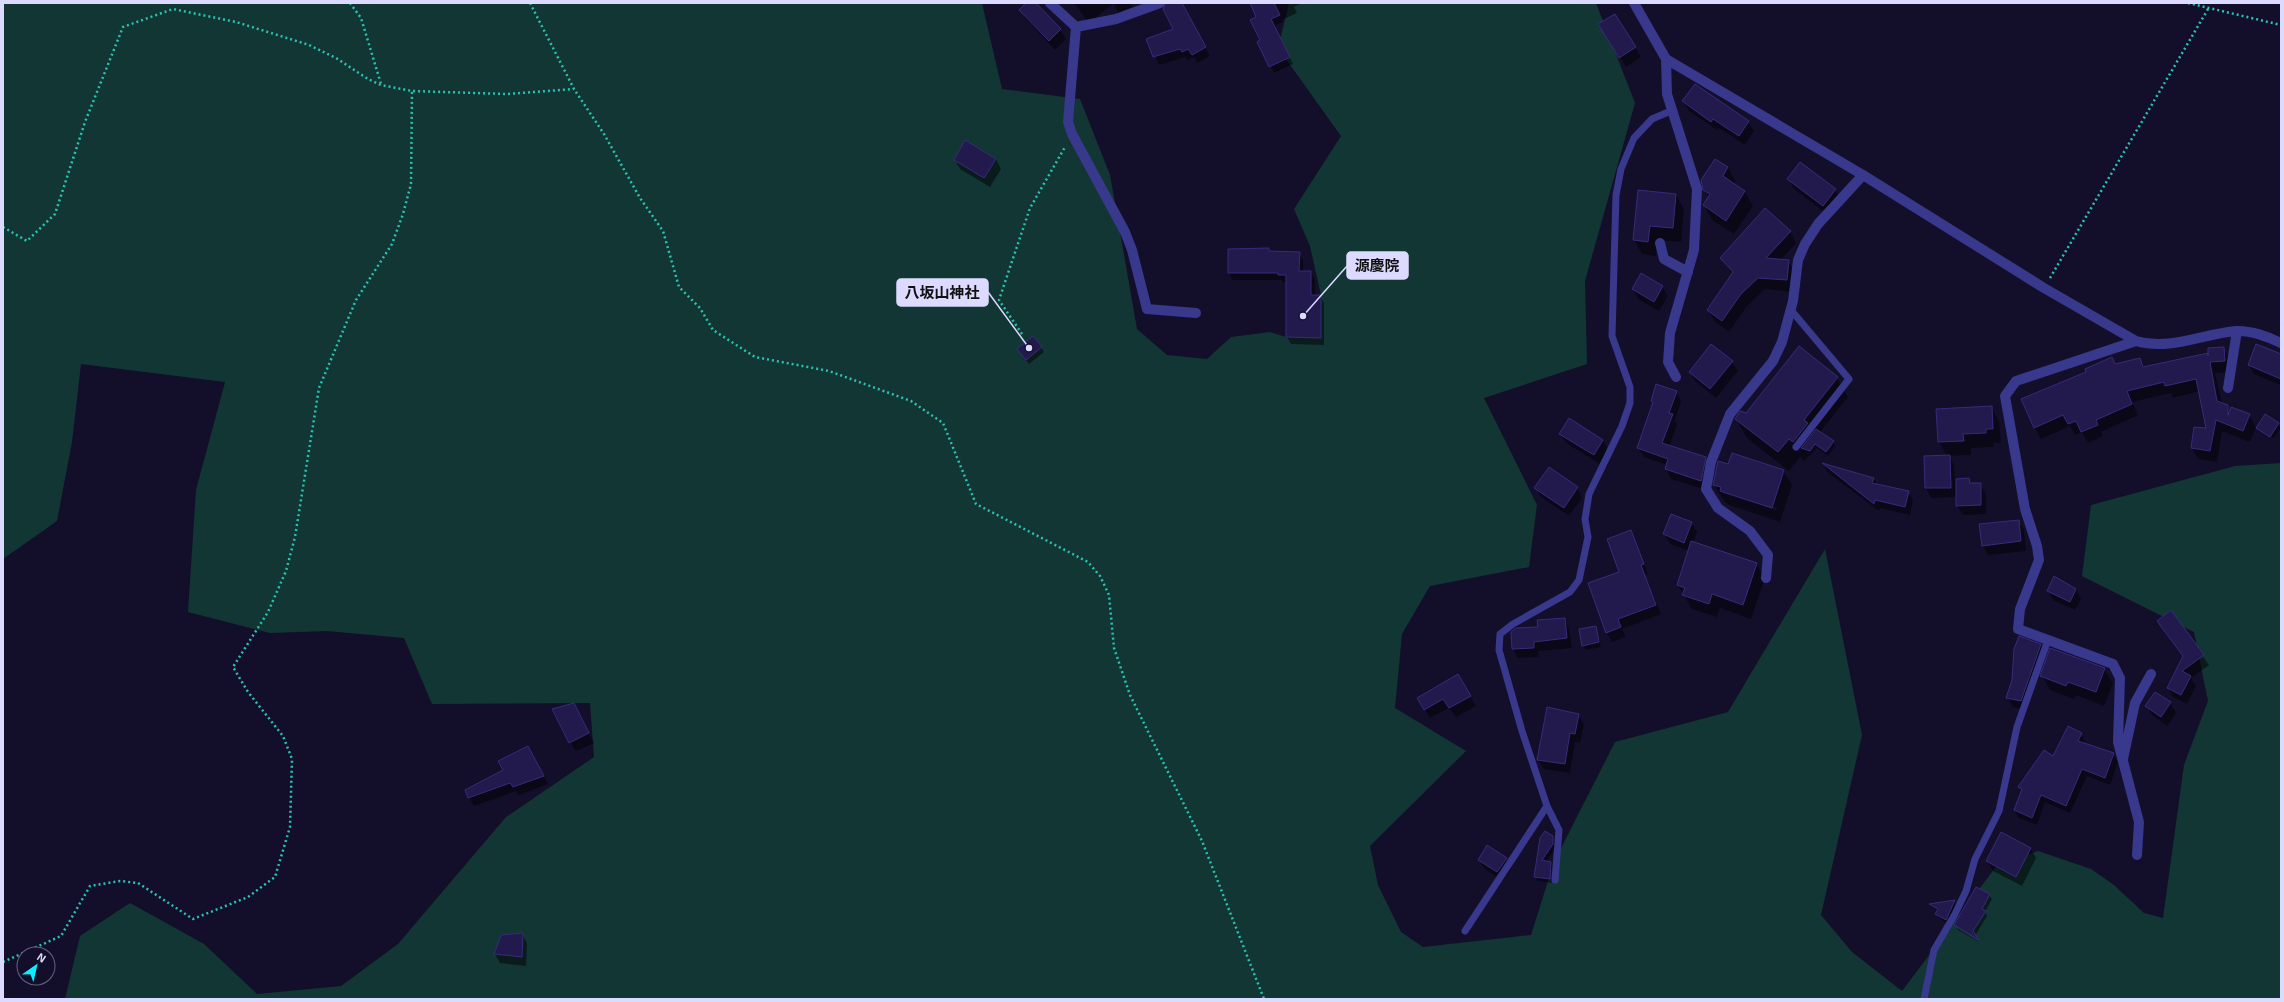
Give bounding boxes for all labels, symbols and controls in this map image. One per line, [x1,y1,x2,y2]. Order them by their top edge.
callout: 源慶院 [1347,252,1408,279]
text: 源慶院 [1354,256,1400,274]
callout: 八坂山神社 [897,279,988,306]
text: 八坂山神社 [904,283,980,301]
north arrow [16,946,56,986]
text: N [35,950,49,965]

